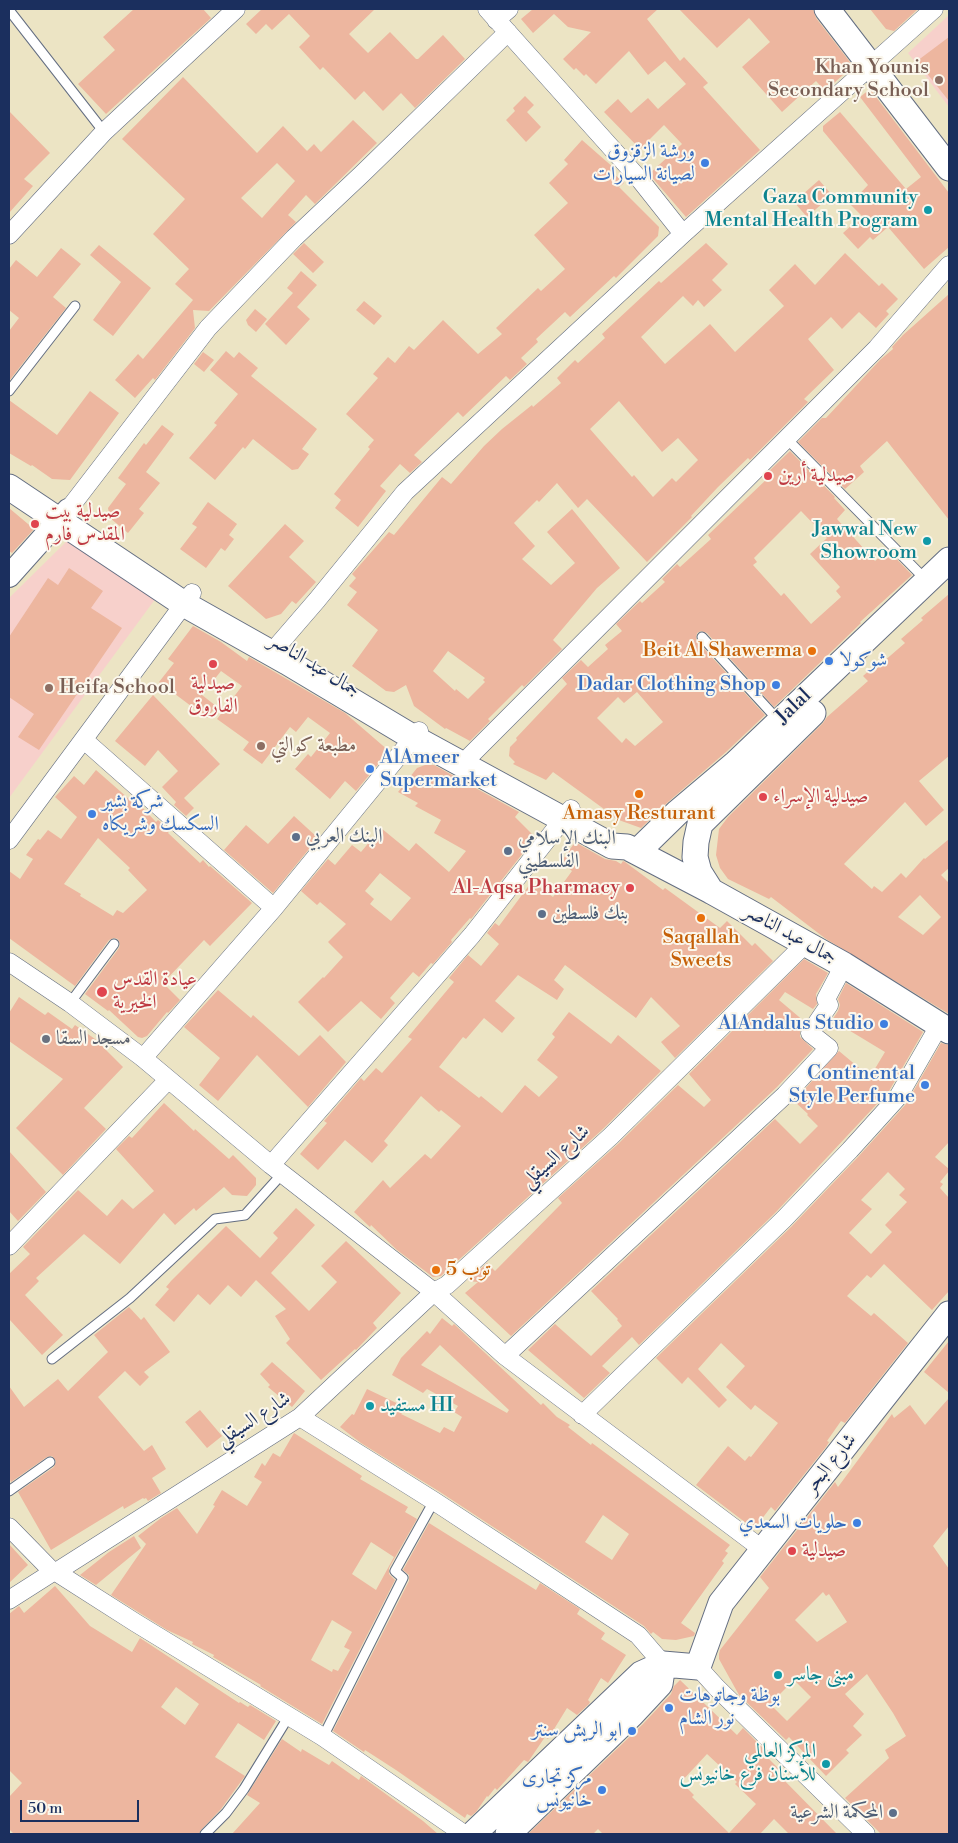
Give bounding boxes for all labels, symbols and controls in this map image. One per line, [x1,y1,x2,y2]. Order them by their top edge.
place label: Khan Younis Secondary School [768,56,929,103]
marker: Khan Younis Secondary School [933,74,945,86]
place label: ورشة الزقزوق لصيانة السيارات [593,140,695,187]
marker: ورشة الزقزوق لصيانة السيارات [699,157,711,169]
place label: Gaza Community Mental Health Program [705,186,918,233]
marker: Gaza Community Mental Health Program [922,204,934,216]
place label: صيدلية أرين [778,464,855,488]
marker: صيدلية أرين [762,470,774,482]
place label: صيدلية بيت المقدس فارم [45,500,125,547]
marker: صيدلية بيت المقدس فارم [29,518,41,530]
place label: Jawwal New Showroom [812,518,917,565]
marker: Jawwal New Showroom [921,535,933,547]
street label: جمال عبد الناصر [264,629,364,703]
place label: Beit Al Shawerma [643,639,802,663]
marker: Beit Al Shawerma [806,645,818,657]
place label: شوكولا [839,649,887,673]
marker: شوكولا [823,655,835,667]
marker: صيدلية الفاروق [207,658,219,670]
place label: صيدلية الفاروق [188,672,238,719]
place label: Dadar Clothing Shop [577,673,766,697]
place label: Heifa School [59,676,175,700]
marker: Dadar Clothing Shop [770,679,782,691]
marker: Heifa School [43,682,55,694]
street label: Jalal [771,684,817,730]
place label: مطبعة كوالتي [271,734,356,758]
marker: مطبعة كوالتي [255,740,267,752]
place label: AlAmeer Supermarket [380,746,497,793]
marker: AlAmeer Supermarket [364,763,376,775]
place label: صيدلية الإسراء [773,785,868,809]
marker: Amasy Resturant [633,788,645,800]
place label: شركة بشير السكسك وشريكاه [102,790,219,837]
marker: صيدلية الإسراء [757,791,769,803]
place label: Amasy Resturant [562,802,716,826]
marker: شركة بشير السكسك وشريكاه [86,808,98,820]
place label: البنك العربي [306,825,383,849]
place label: البنك الإسلامي الفلسطيني [518,827,616,874]
marker: البنك العربي [290,831,302,843]
marker: البنك الإسلامي الفلسطيني [502,845,514,857]
place label: Al-Aqsa Pharmacy [452,876,620,900]
marker: Al-Aqsa Pharmacy [624,882,636,894]
street label: جمال عبد الناصر [739,900,841,970]
place label: بنك فلسطين [552,902,628,926]
marker: بنك فلسطين [536,908,548,920]
marker: Saqallah Sweets [695,912,707,924]
place label: Saqallah Sweets [662,926,740,973]
place label: عيادة القدس الخيرية [113,968,197,1015]
marker: عيادة القدس الخيرية [95,985,109,999]
place label: AlAndalus Studio [718,1012,874,1036]
marker: AlAndalus Studio [878,1018,890,1030]
place label: مسجد السقا [56,1027,131,1051]
marker: مسجد السقا [40,1033,52,1045]
place label: Continental Style Perfume [789,1062,915,1109]
marker: Continental Style Perfume [919,1079,931,1091]
street label: شارع السيقلي [517,1120,595,1194]
place label: توب 5 [446,1258,490,1282]
marker: توب 5 [430,1264,442,1276]
street label: شارع السيقلي [212,1387,296,1453]
place label: مستفيد HI [380,1394,454,1418]
marker: مستفيد HI [364,1400,376,1412]
street label: شارع البحر [799,1429,863,1499]
place label: حلويات السعدي [739,1511,847,1535]
marker: حلويات السعدي [851,1517,863,1529]
place label: صيدلية [802,1539,846,1563]
marker: صيدلية [786,1545,798,1557]
place label: مبنى جاسر [788,1663,854,1687]
marker: مبنى جاسر [772,1669,784,1681]
place label: بوظة وجاتوهات نور الشام [679,1684,780,1731]
marker: بوظة وجاتوهات نور الشام [663,1702,675,1714]
place label: ابو الريش سنتر [532,1719,622,1743]
marker: ابو الريش سنتر [626,1725,638,1737]
place label: المركز العالمي للأسنان فرع خانيونس [679,1740,816,1787]
marker: المركز العالمي للأسنان فرع خانيونس [820,1758,832,1770]
place label: مركز تجارى خانيونس [522,1766,592,1813]
marker: مركز تجارى خانيونس [596,1784,608,1796]
scale bar [22,1790,141,1822]
text: 50 m [28,1799,62,1818]
place label: المحكمة الشرعية [790,1801,883,1825]
marker: المحكمة الشرعية [887,1807,899,1819]

